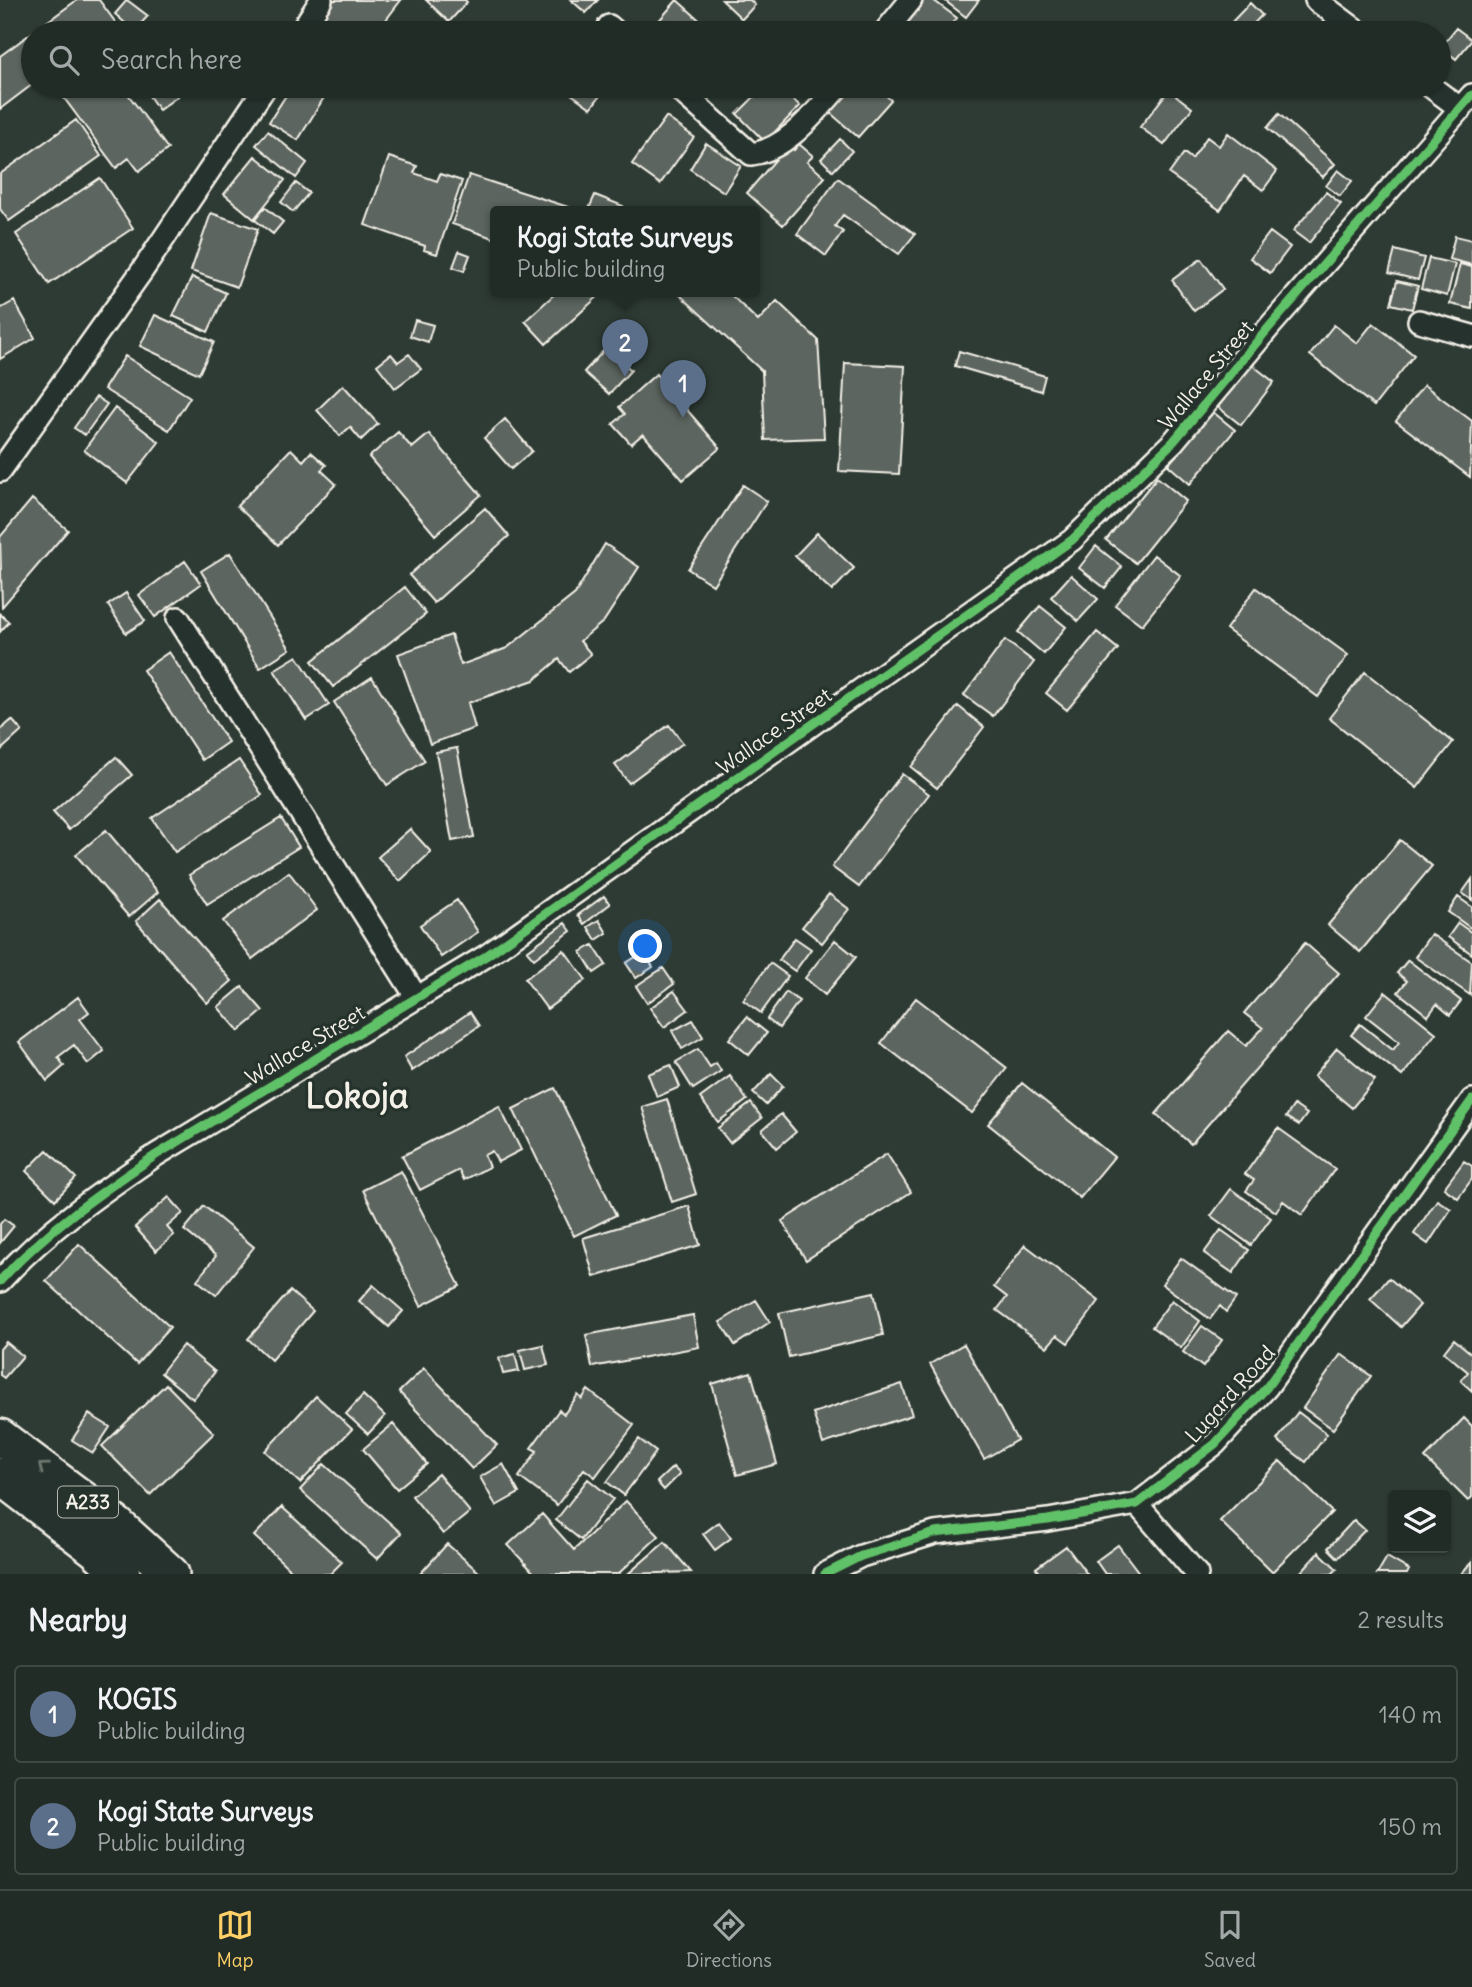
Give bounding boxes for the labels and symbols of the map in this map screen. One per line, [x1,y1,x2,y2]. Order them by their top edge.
street label: Wallace Street [1152,315,1260,435]
pin: 2 [602,319,648,377]
pin: 1 [660,360,706,418]
street label: Wallace Street [711,681,837,781]
your location [628,929,662,963]
street label: Wallace Street [240,999,370,1091]
district label: Lokoja [305,1073,409,1117]
street label: Lugard Road [1179,1340,1281,1448]
one-way arrow [39,1463,51,1476]
road number: A233 [58,1486,118,1518]

